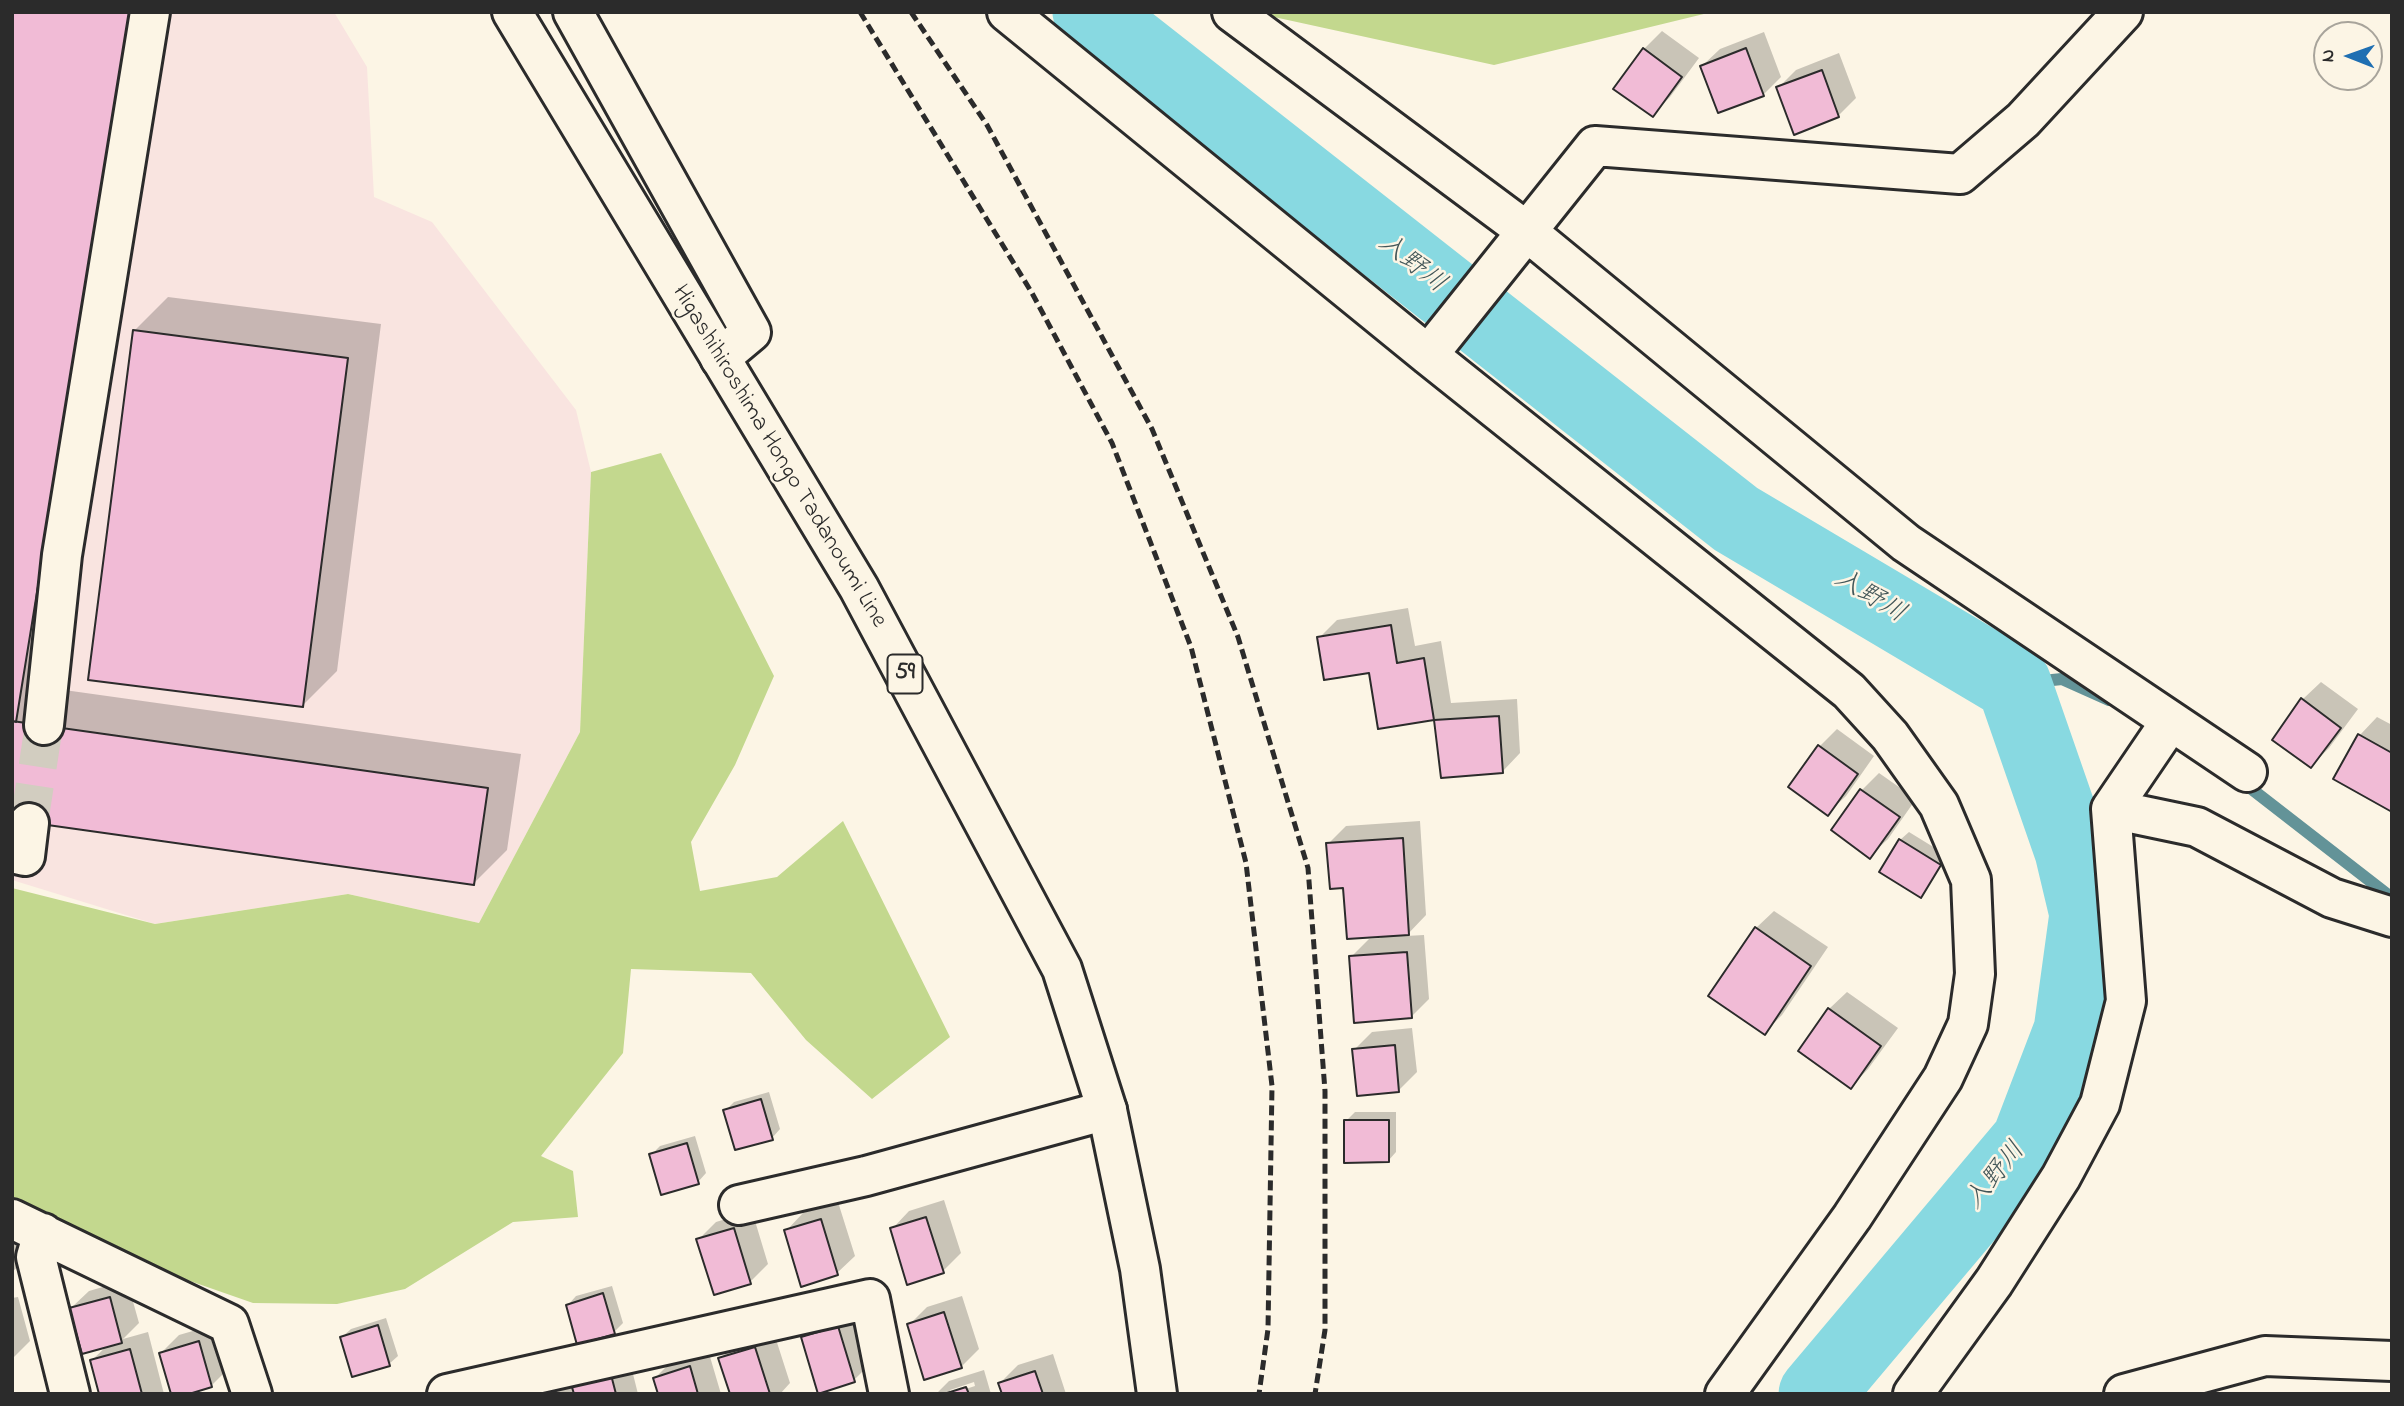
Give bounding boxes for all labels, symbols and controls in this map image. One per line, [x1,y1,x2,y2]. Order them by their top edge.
north arrow [2313,21,2383,91]
text: N [2315,49,2342,62]
water label: 入野川 [1371,229,1451,301]
street label: Higashihiroshima Hongo Tadanoumi Line [664,281,892,633]
water label: 入野川 [1828,565,1910,631]
road number: 59 [888,654,922,694]
water label: 入野川 [1960,1137,2034,1217]

